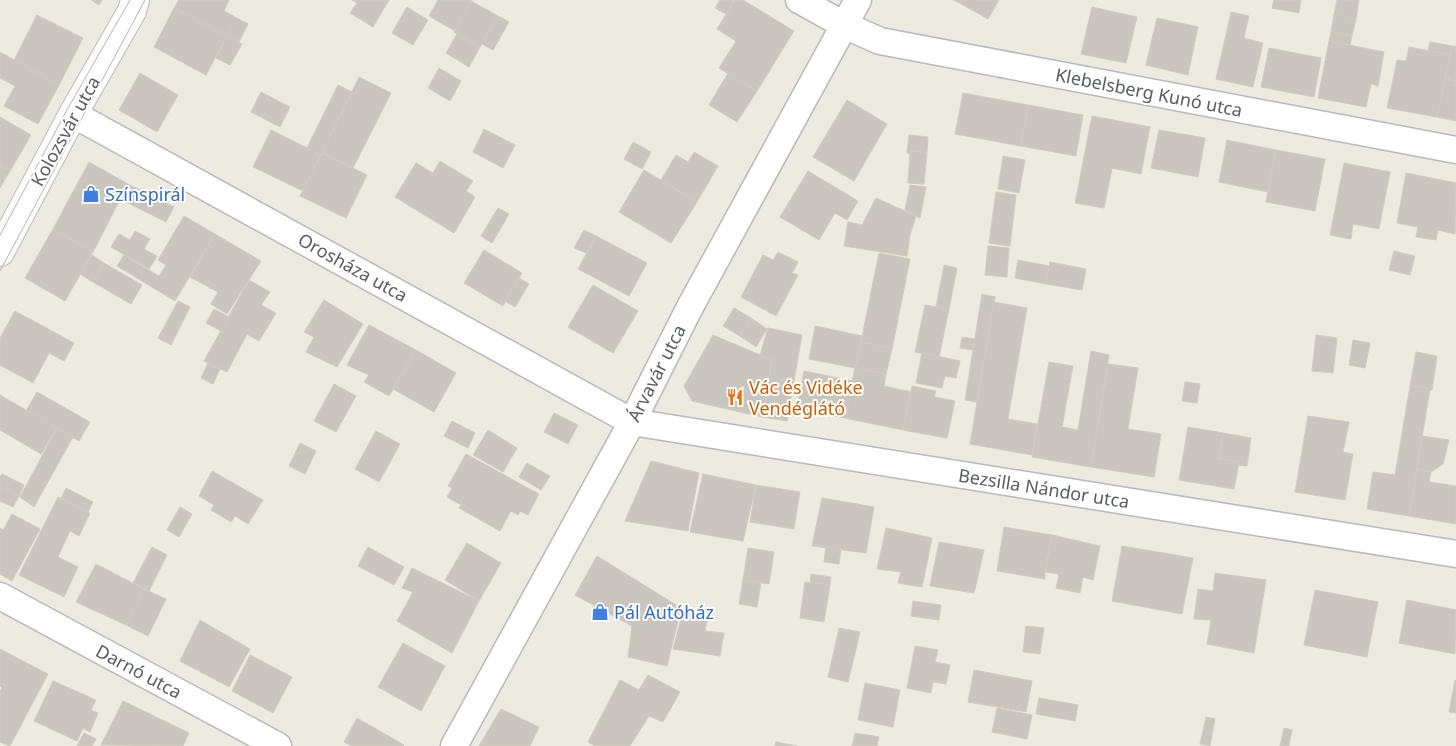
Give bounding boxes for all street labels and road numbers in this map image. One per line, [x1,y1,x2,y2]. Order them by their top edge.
street label: Klebelsberg Kunó utca [1053,62,1245,122]
street label: Kolozsvár utca [25,72,105,190]
street label: Orosháza utca [294,227,412,307]
street label: Árvavár utca [621,320,691,426]
street label: Bezsilla Nándor utca [957,463,1131,513]
street label: Darnó utca [92,638,186,704]

